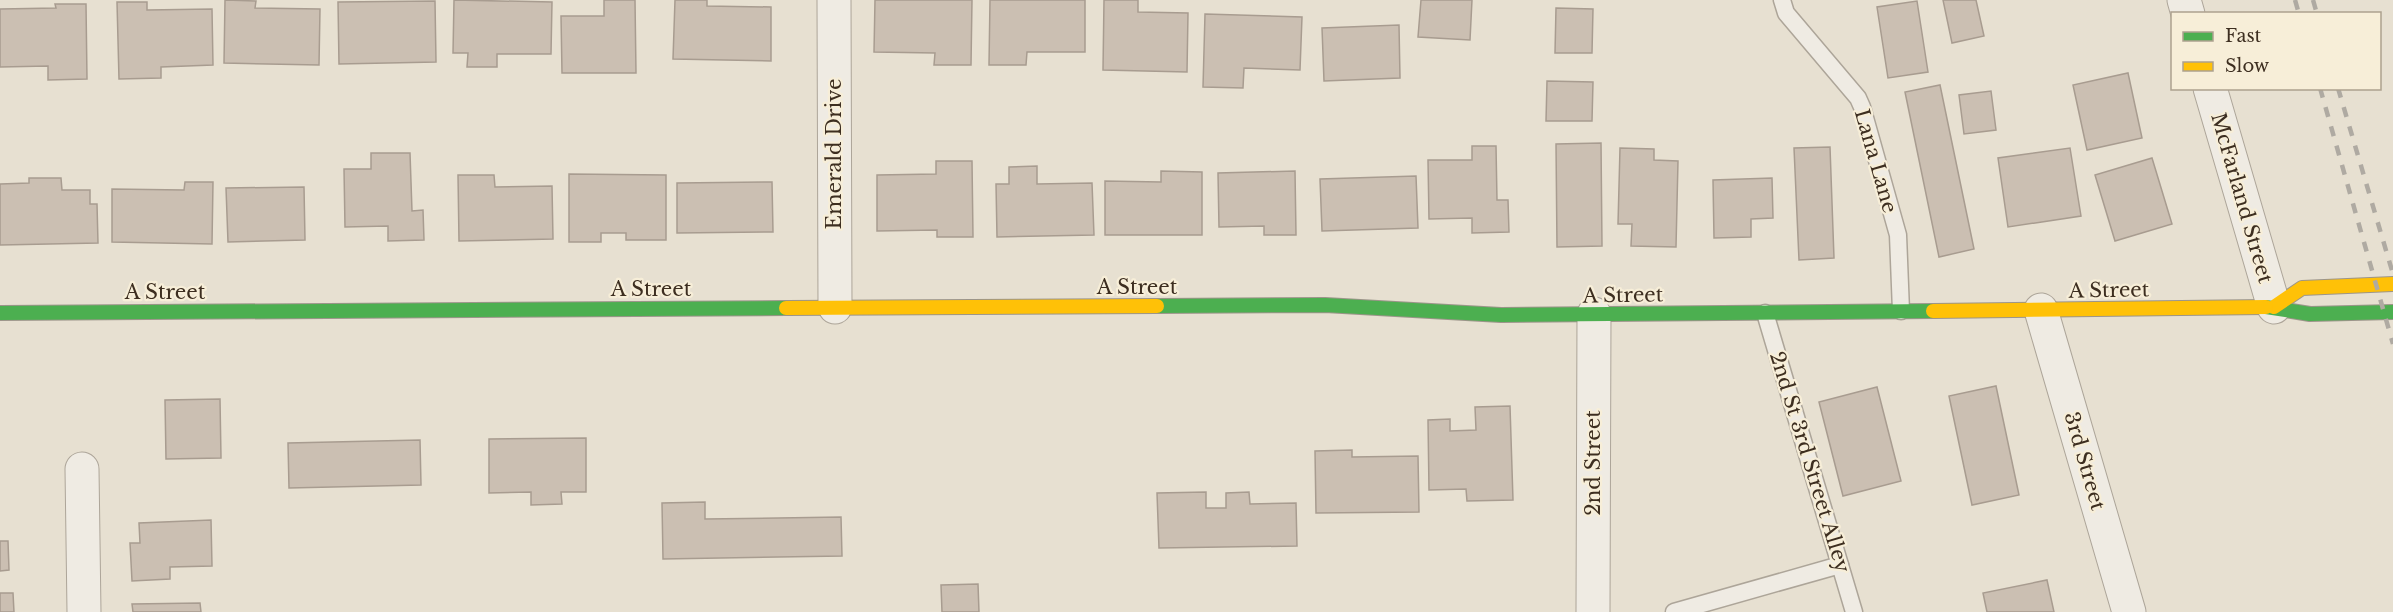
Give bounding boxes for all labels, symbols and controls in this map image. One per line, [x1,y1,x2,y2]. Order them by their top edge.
legend [2171,12,2381,90]
text: Fast [2225,25,2262,47]
text: Slow [2225,55,2270,77]
street label: Emerald Drive [822,79,846,229]
street label: Lana Lane [1850,106,1902,216]
street label: McFarland Street [2206,110,2278,286]
street label: A Street [1096,275,1178,299]
street label: A Street [610,277,692,301]
street label: A Street [2068,277,2150,303]
street label: A Street [124,280,206,304]
street label: A Street [1582,282,1664,308]
street label: 2nd St 3rd Street Alley [1765,349,1855,576]
street label: 3rd Street [2060,409,2111,513]
street label: 2nd Street [1581,410,1605,516]

